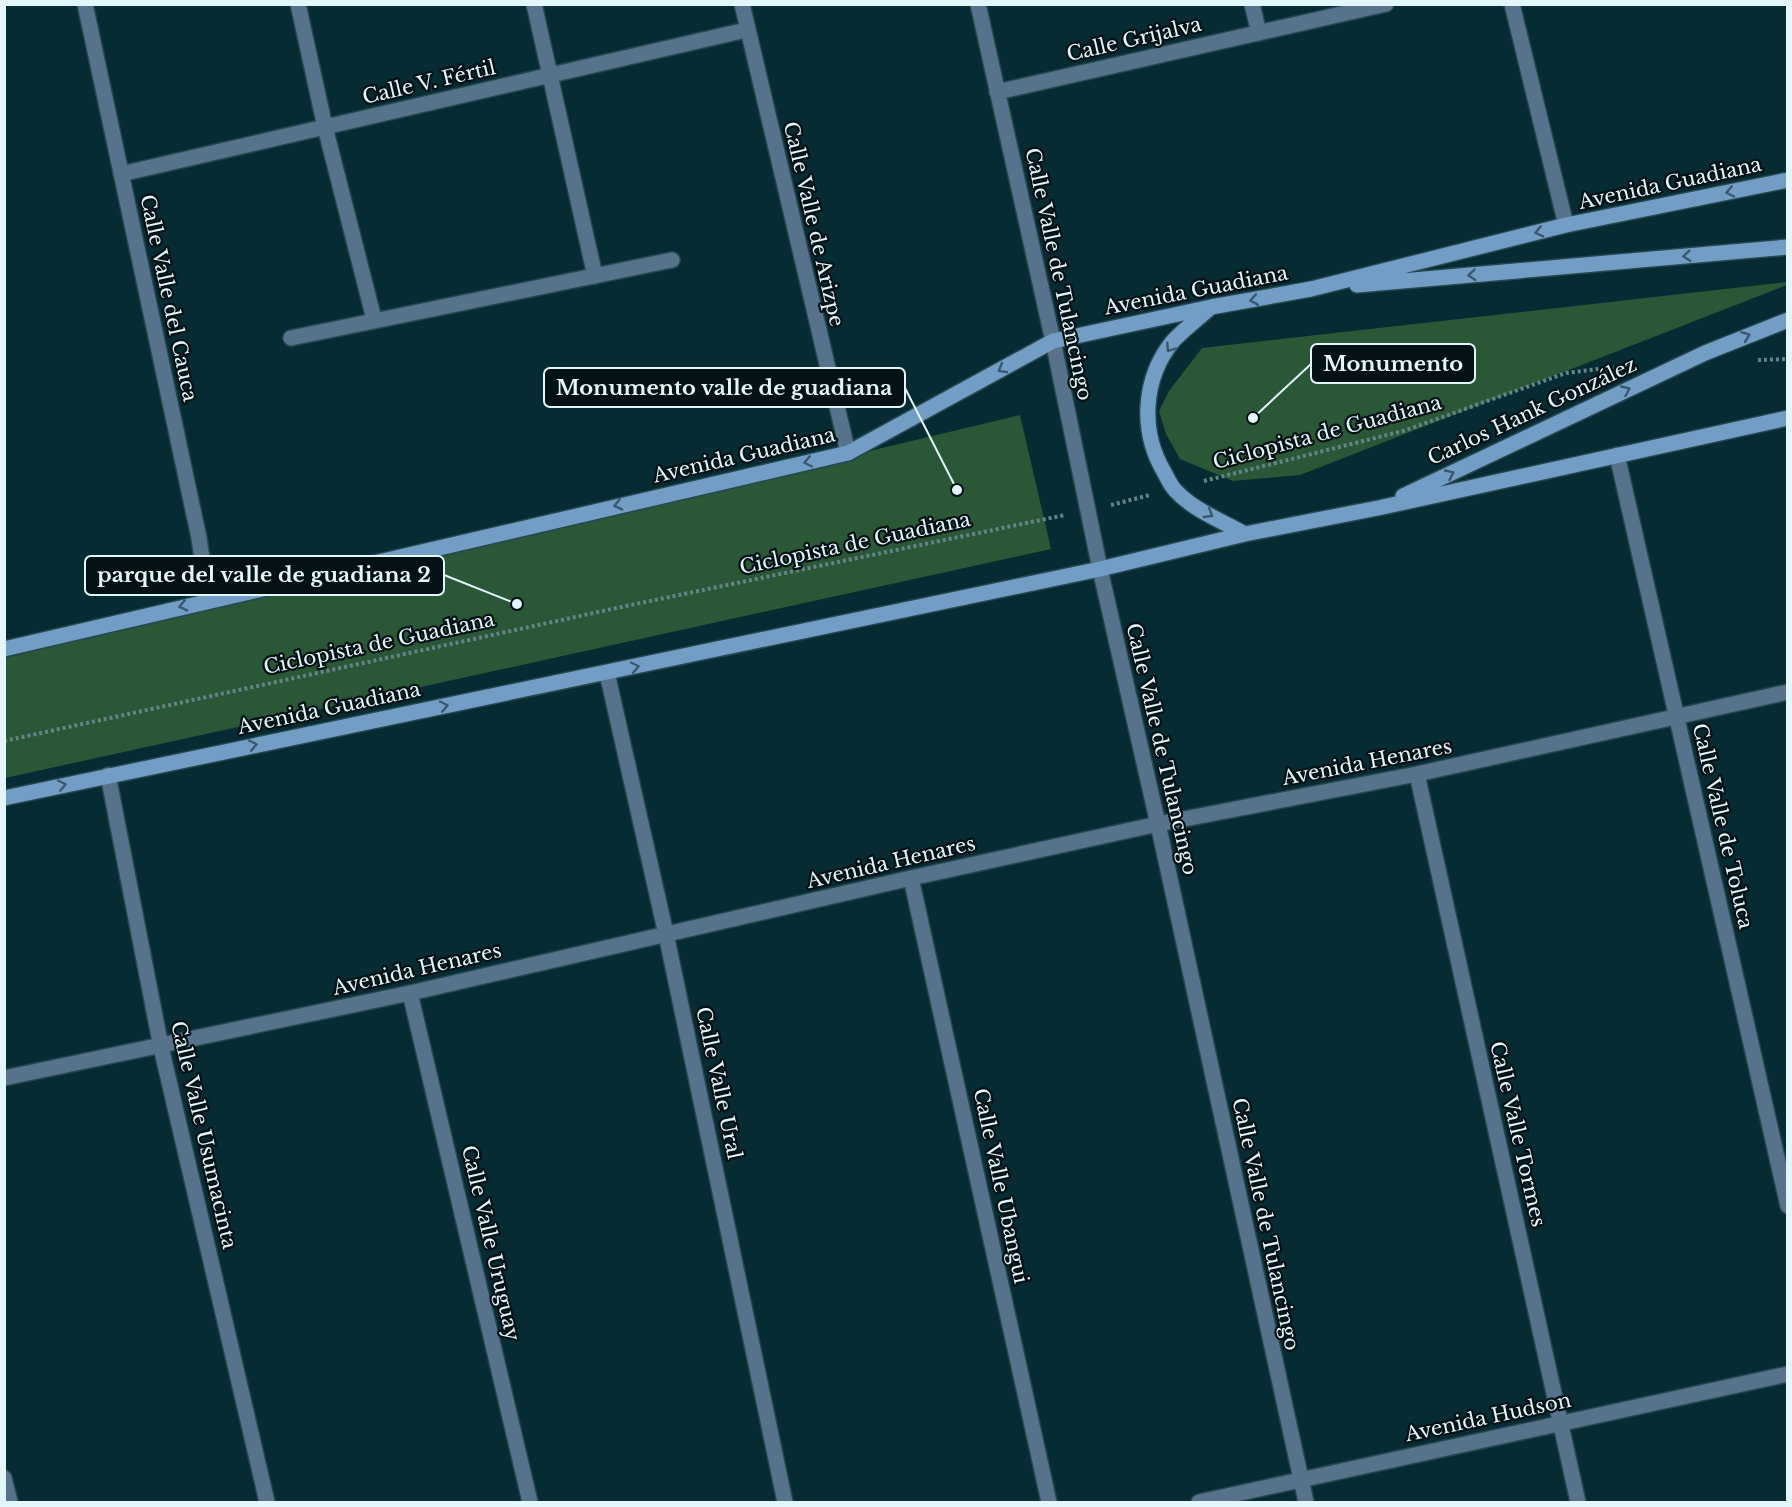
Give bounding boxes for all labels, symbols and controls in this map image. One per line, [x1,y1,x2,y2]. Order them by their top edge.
street label: Calle Grijalva [1064,12,1205,66]
street label: Calle V. Fértil [360,55,498,109]
street label: Calle Valle de Arizpe [779,119,849,329]
street label: Calle Valle de Tulancingo [1020,146,1098,402]
street label: Avenida Guadiana [1575,152,1765,214]
one-way arrow [1725,184,1735,197]
street label: Calle Valle del Cauca [135,192,203,405]
one-way arrow [1535,225,1545,238]
one-way arrow [1683,249,1692,262]
street label: Avenida Guadiana [1101,260,1291,320]
one-way arrow [1467,268,1477,281]
one-way arrow [1249,293,1259,305]
one-way arrow [1740,331,1751,344]
one-way arrow [1165,342,1177,352]
callout: Monumento [1311,344,1475,383]
text: Monumento [1323,351,1463,377]
street label: Carlos Hank González [1424,352,1640,470]
one-way arrow [997,362,1008,373]
callout: Monumento valle de guadiana [544,368,905,407]
text: Monumento valle de guadiana [556,375,892,401]
one-way arrow [1619,386,1630,398]
street label: Ciclopista de Guadiana [1210,390,1445,474]
street label: Avenida Guadiana [650,422,838,488]
one-way arrow [803,454,813,467]
one-way arrow [1443,469,1454,481]
one-way arrow [613,498,623,511]
one-way arrow [1203,506,1213,518]
street label: Ciclopista de Guadiana [737,507,974,579]
callout: parque del valle de guadiana 2 [85,556,444,595]
text: parque del valle de guadiana 2 [97,562,431,588]
one-way arrow [178,599,188,612]
street label: Ciclopista de Guadiana [261,607,498,679]
street label: Calle Valle de Tulancingo [1121,621,1203,877]
one-way arrow [629,661,639,674]
street label: Avenida Guadiana [234,677,424,739]
one-way arrow [438,700,448,713]
street label: Calle Valle de Toluca [1688,721,1759,932]
street label: Avenida Henares [1279,734,1454,790]
one-way arrow [247,739,257,752]
one-way arrow [56,779,66,792]
street label: Avenida Henares [803,831,978,893]
street label: Avenida Henares [329,938,504,1000]
street label: Calle Valle Ural [691,1005,747,1161]
street label: Calle Valle Usumacinta [166,1019,242,1252]
street label: Calle Valle Tormes [1485,1039,1551,1229]
street label: Calle Valle Ubangui [969,1086,1033,1286]
street label: Calle Valle de Tulancingo [1227,1096,1305,1352]
street label: Calle Valle Uruguay [457,1143,525,1343]
street label: Avenida Hudson [1402,1388,1573,1447]

